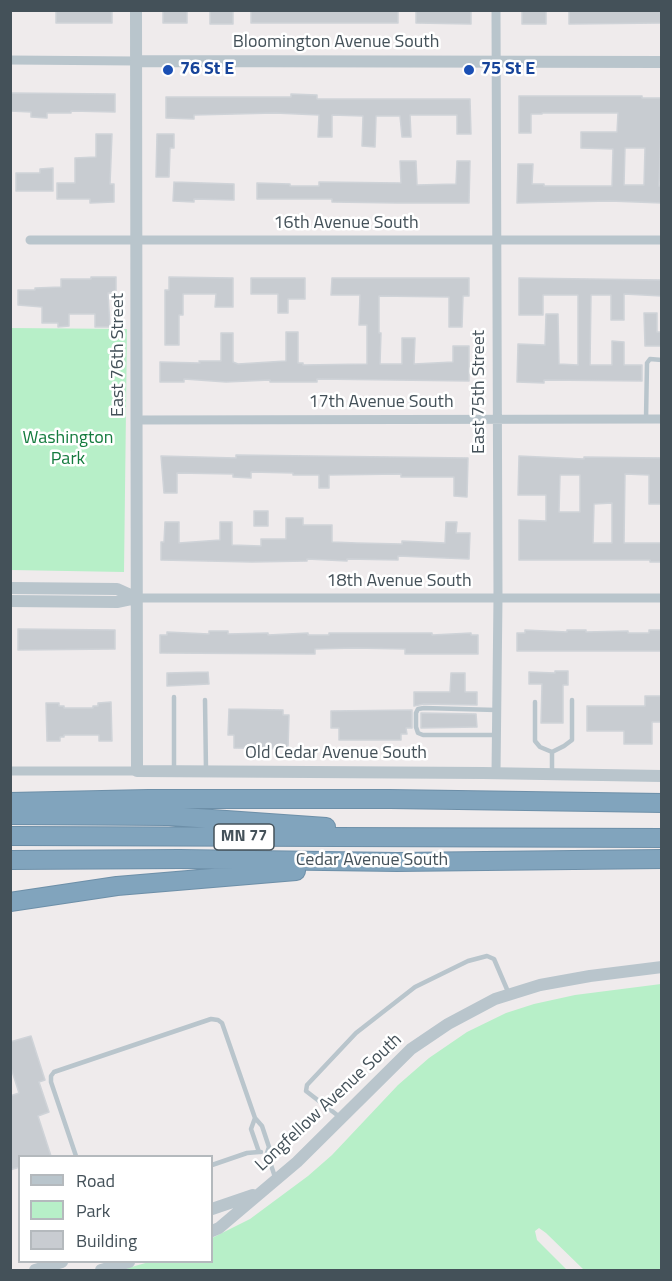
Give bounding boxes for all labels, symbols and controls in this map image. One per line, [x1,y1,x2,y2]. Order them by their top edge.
street label: Bloomington Avenue South [233,32,439,54]
place label: 76 St E [180,59,234,81]
place label: 75 St E [481,59,535,81]
marker: 76 St E [161,63,175,77]
marker: 75 St E [462,63,476,77]
street label: 16th Avenue South [273,213,419,235]
street label: East 76th Street [108,293,130,417]
street label: East 75th Street [469,330,491,454]
street label: 17th Avenue South [308,392,454,414]
park label: Washington Park [22,428,114,470]
street label: 18th Avenue South [326,571,472,593]
street label: Old Cedar Avenue South [245,743,427,765]
road number: MN 77 [214,824,274,850]
street label: Cedar Avenue South [296,850,448,872]
street label: Longfellow Avenue South [251,1030,407,1176]
legend [18,1155,213,1263]
text: Road [76,1167,115,1194]
text: Park [76,1197,110,1224]
text: Building [76,1227,137,1254]

